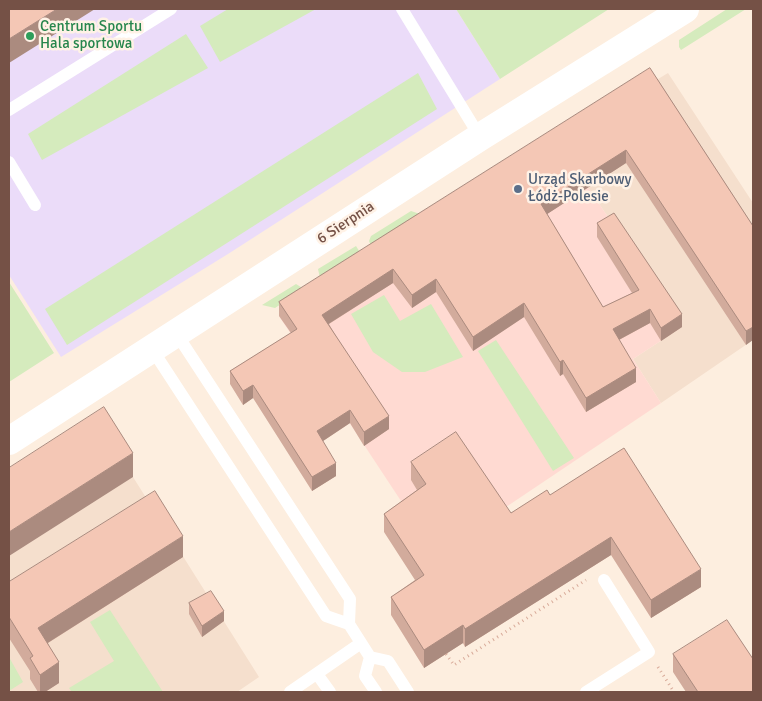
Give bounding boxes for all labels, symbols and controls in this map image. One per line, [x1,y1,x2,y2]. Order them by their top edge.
place label: Centrum Sportu Hala sportowa [40,18,142,53]
marker: Centrum Sportu Hala sportowa [24,30,36,42]
place label: Urząd Skarbowy Łódż-Polesie [528,171,632,206]
marker: Urząd Skarbowy Łódż-Polesie [512,183,524,195]
street label: 6 Sierpnia [314,198,378,248]

